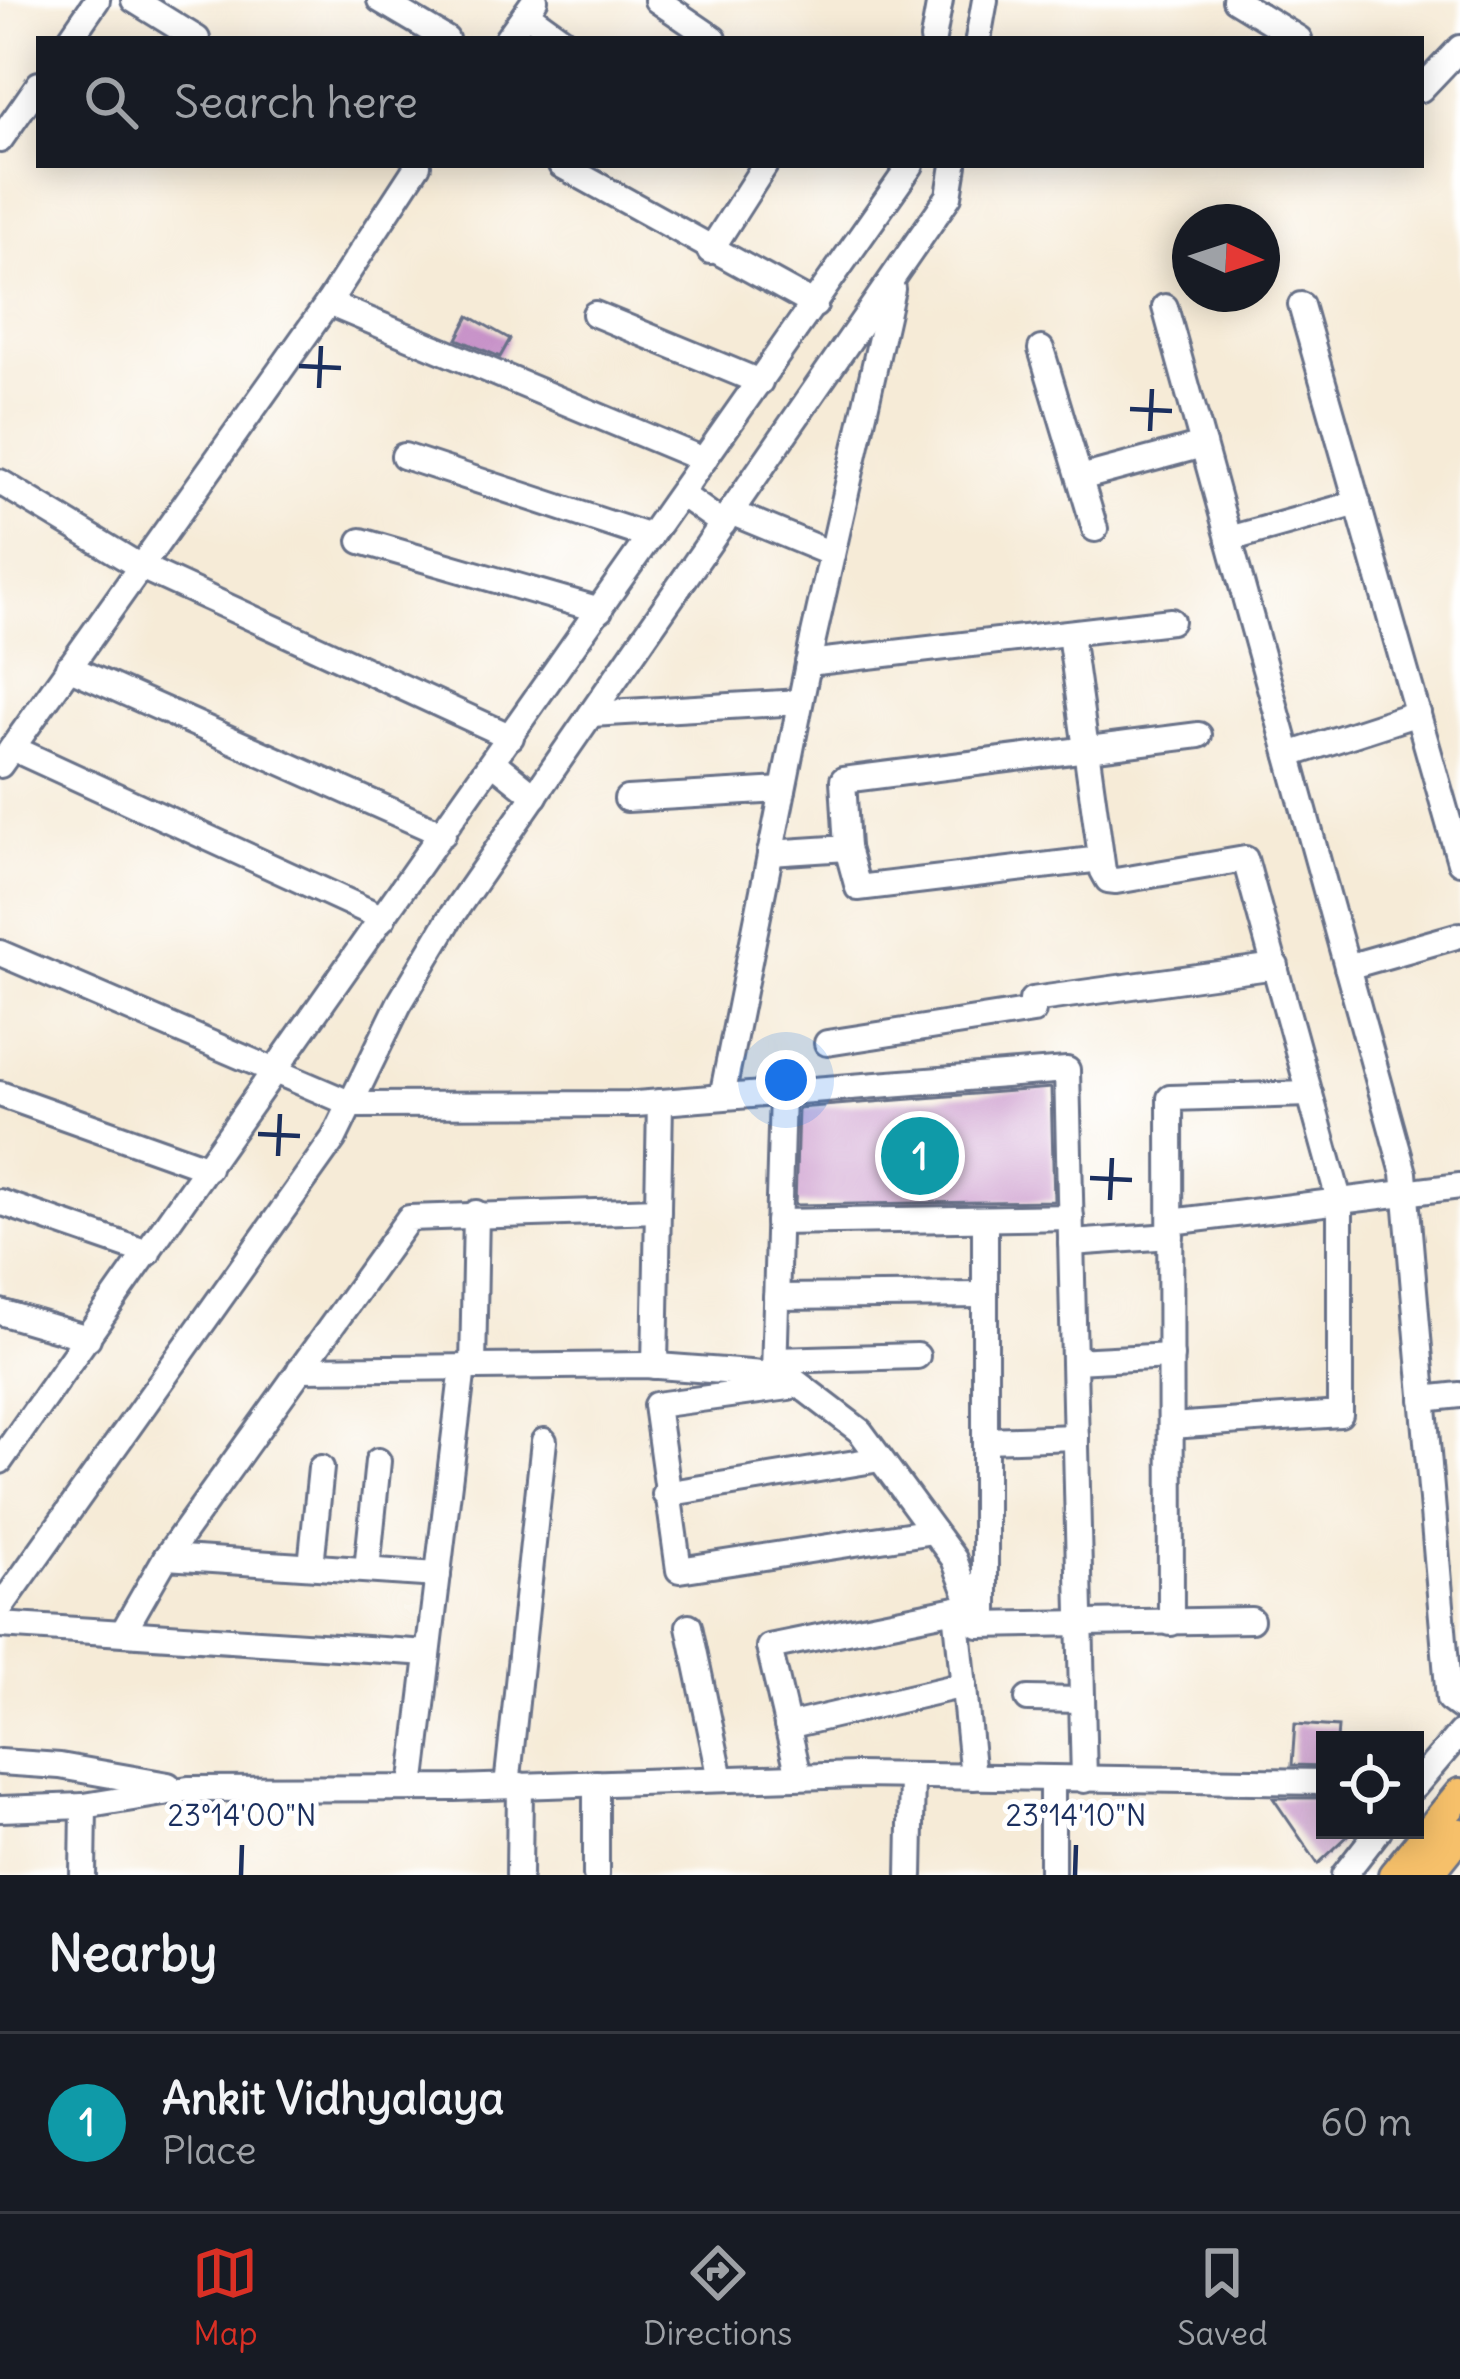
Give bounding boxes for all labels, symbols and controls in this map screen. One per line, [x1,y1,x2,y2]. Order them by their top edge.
search box [36,36,1424,168]
icon: search [78,69,144,135]
text: Search here [174,74,418,130]
north arrow [1172,204,1280,312]
your location [756,1050,816,1110]
pin: 1 [881,1111,959,1201]
map controls [1316,1731,1424,1839]
button: locate [1316,1731,1424,1839]
text: 23°14'00"N [168,1796,316,1834]
text: 23°14'10"N [1005,1796,1147,1834]
text: Nearby [48,1921,217,1985]
text: Ankit Vidhyalaya [162,2070,504,2126]
text: 1 [79,2098,95,2147]
text: 60 m [1320,2098,1412,2147]
text: Place [162,2126,256,2175]
tab: Map [192,2240,258,2354]
tab: Directions [643,2240,792,2354]
tab: Saved [1177,2240,1268,2354]

